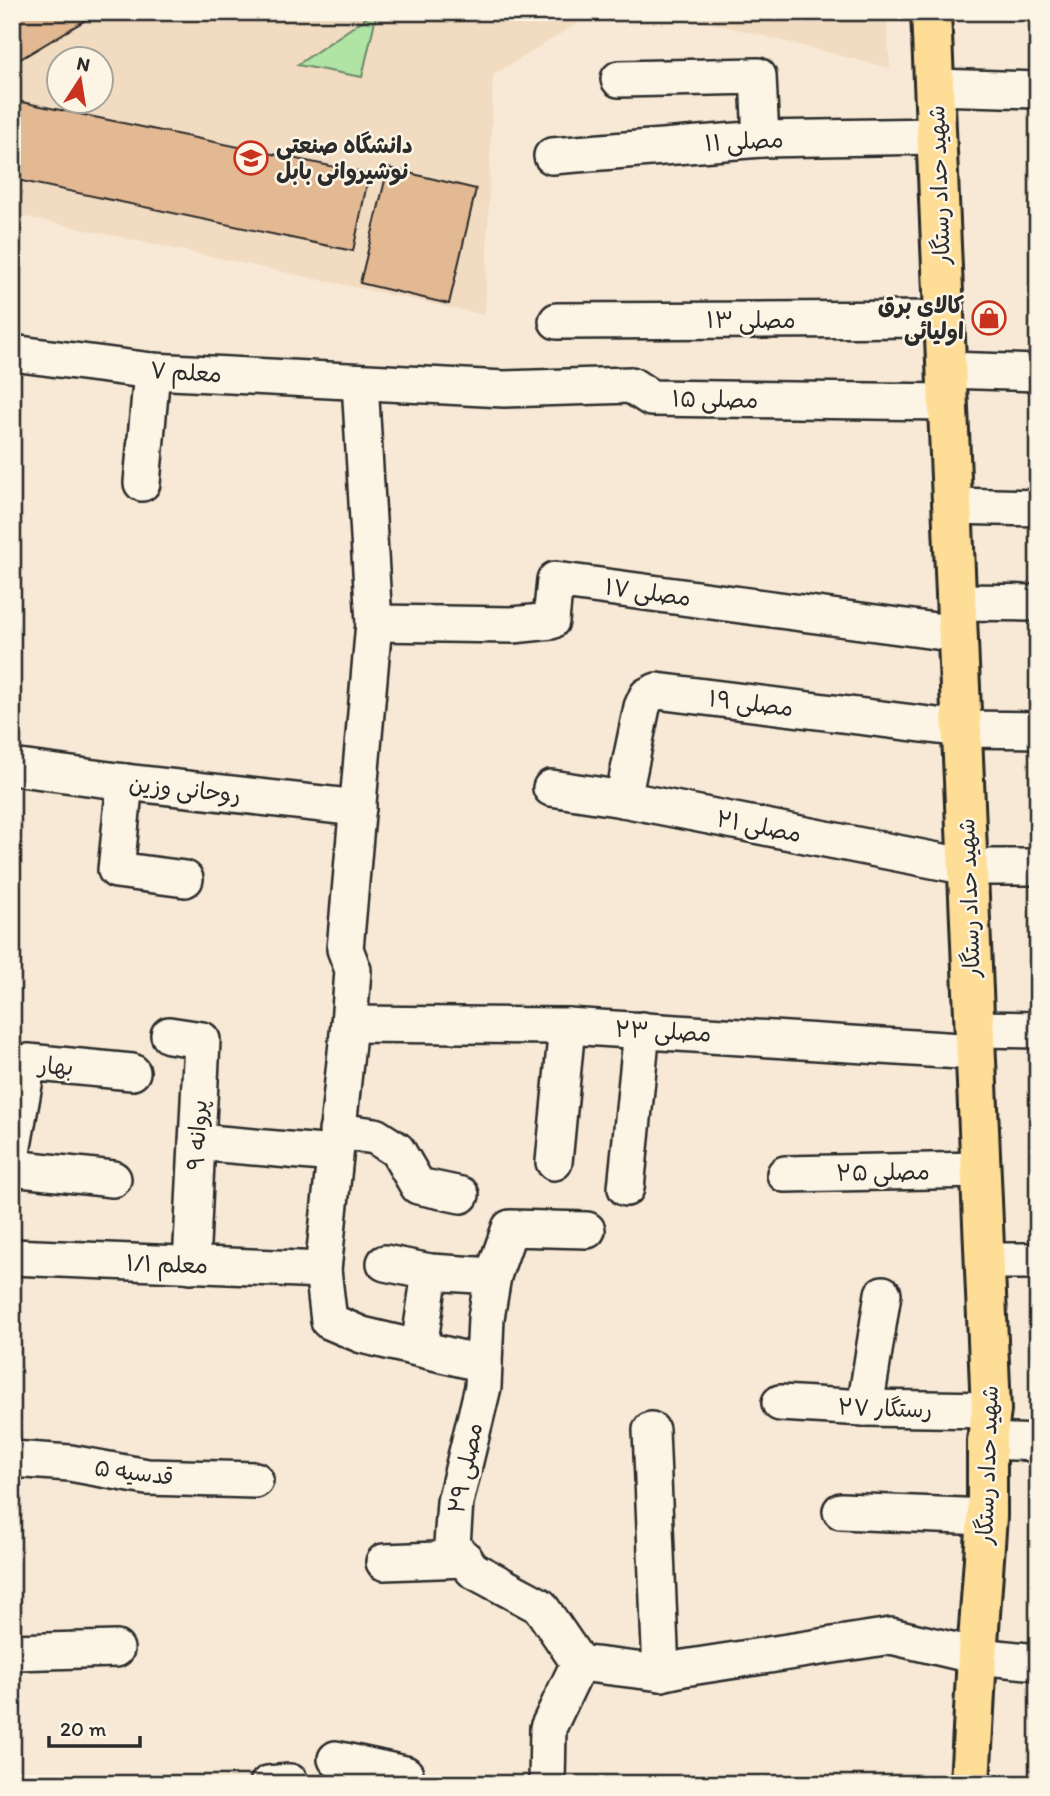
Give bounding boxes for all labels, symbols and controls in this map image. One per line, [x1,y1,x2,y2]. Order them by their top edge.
north arrow [46,46,116,116]
text: N [75,51,92,76]
street label: شهید حداد رستگار [922,105,956,266]
street label: مصلی ۱۱ [704,125,784,158]
place label: دانشگاه صنعتی نوشیروانی بابل [276,131,413,186]
school or university icon: دانشگاه صنعتی نوشیروانی بابل [232,139,270,177]
place label: کالای برق اولیائی [878,291,965,346]
shop icon: کالای برق اولیائی [970,299,1008,337]
street label: مصلی ۱۳ [706,306,796,335]
street label: معلم ۷ [149,356,223,392]
street label: مصلی ۱۵ [672,384,758,415]
street label: مصلی ۱۷ [603,572,693,613]
street label: مصلی ۱۹ [707,684,795,723]
street label: روحانی وزین [128,769,242,810]
street label: مصلی ۲۱ [714,804,804,849]
street label: شهید حداد رستگار [952,818,986,979]
street label: مصلی ۲۳ [614,1014,712,1049]
street label: بهار [36,1051,74,1081]
street label: پروانه ۹ [181,1099,214,1171]
street label: مصلی ۲۵ [836,1157,930,1188]
street label: معلم ۱/۱ [125,1249,208,1283]
street label: شهید حداد رستگار [970,1385,1004,1546]
street label: رستگار ۲۷ [837,1392,933,1424]
street label: مصلی ۲۹ [442,1420,489,1516]
street label: قدسیه ۵ [93,1453,175,1491]
scale bar [49,1705,140,1749]
text: 20 m [60,1716,107,1741]

